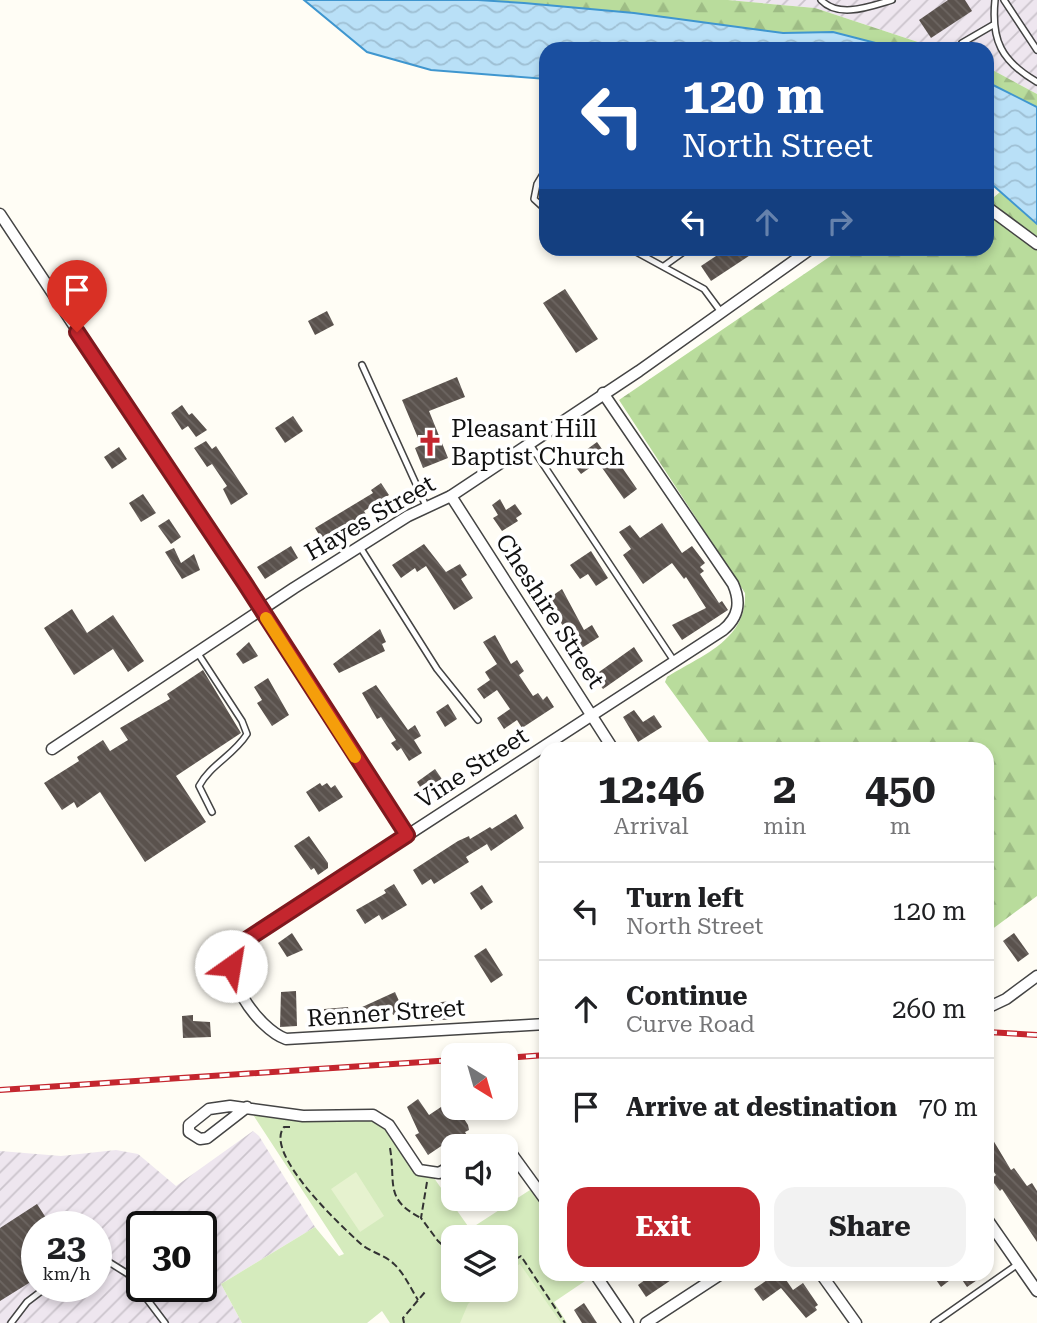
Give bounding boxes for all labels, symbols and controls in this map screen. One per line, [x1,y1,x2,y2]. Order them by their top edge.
text: 120 m [682,68,824,125]
icon: left [567,70,658,161]
text: North Street [682,127,873,165]
icon: left [675,203,713,241]
icon: ahead [748,203,786,241]
icon: right [821,203,859,241]
pin [47,260,107,332]
icon: arrive [58,271,96,309]
place label: Pleasant Hill Baptist Church [451,415,625,471]
church icon: Pleasant Hill Baptist Church [415,428,445,458]
street label: Hayes Street [300,470,440,566]
street label: Cheshire Street [490,529,610,693]
street label: Vine Street [411,721,533,815]
text: 12:46 [598,764,705,813]
text: 2 [773,764,797,813]
text: 450 [865,764,935,813]
text: Arrival [614,813,688,840]
text: min [763,813,806,840]
text: m [890,813,911,840]
text: Turn left [626,883,744,913]
icon: left [567,892,605,930]
text: 120 m [892,896,966,926]
text: North Street [626,913,763,940]
position arrow [194,929,268,1003]
text: Continue [626,981,748,1011]
icon: ahead [567,990,605,1028]
street label: Renner Street [306,994,466,1032]
text: 260 m [892,994,966,1024]
text: Curve Road [626,1011,755,1038]
north arrow [441,1043,518,1120]
map controls [441,1043,518,1302]
icon: arrive [567,1088,605,1126]
text: Arrive at destination [626,1092,897,1122]
text: 70 m [918,1092,978,1122]
button: sound [441,1134,518,1211]
button: Exit [567,1187,760,1267]
button: Share [774,1187,966,1267]
speed limit sign: 30 [126,1211,217,1302]
button: layers [441,1225,518,1302]
text: 23 [47,1227,86,1268]
text: km/h [42,1263,91,1284]

